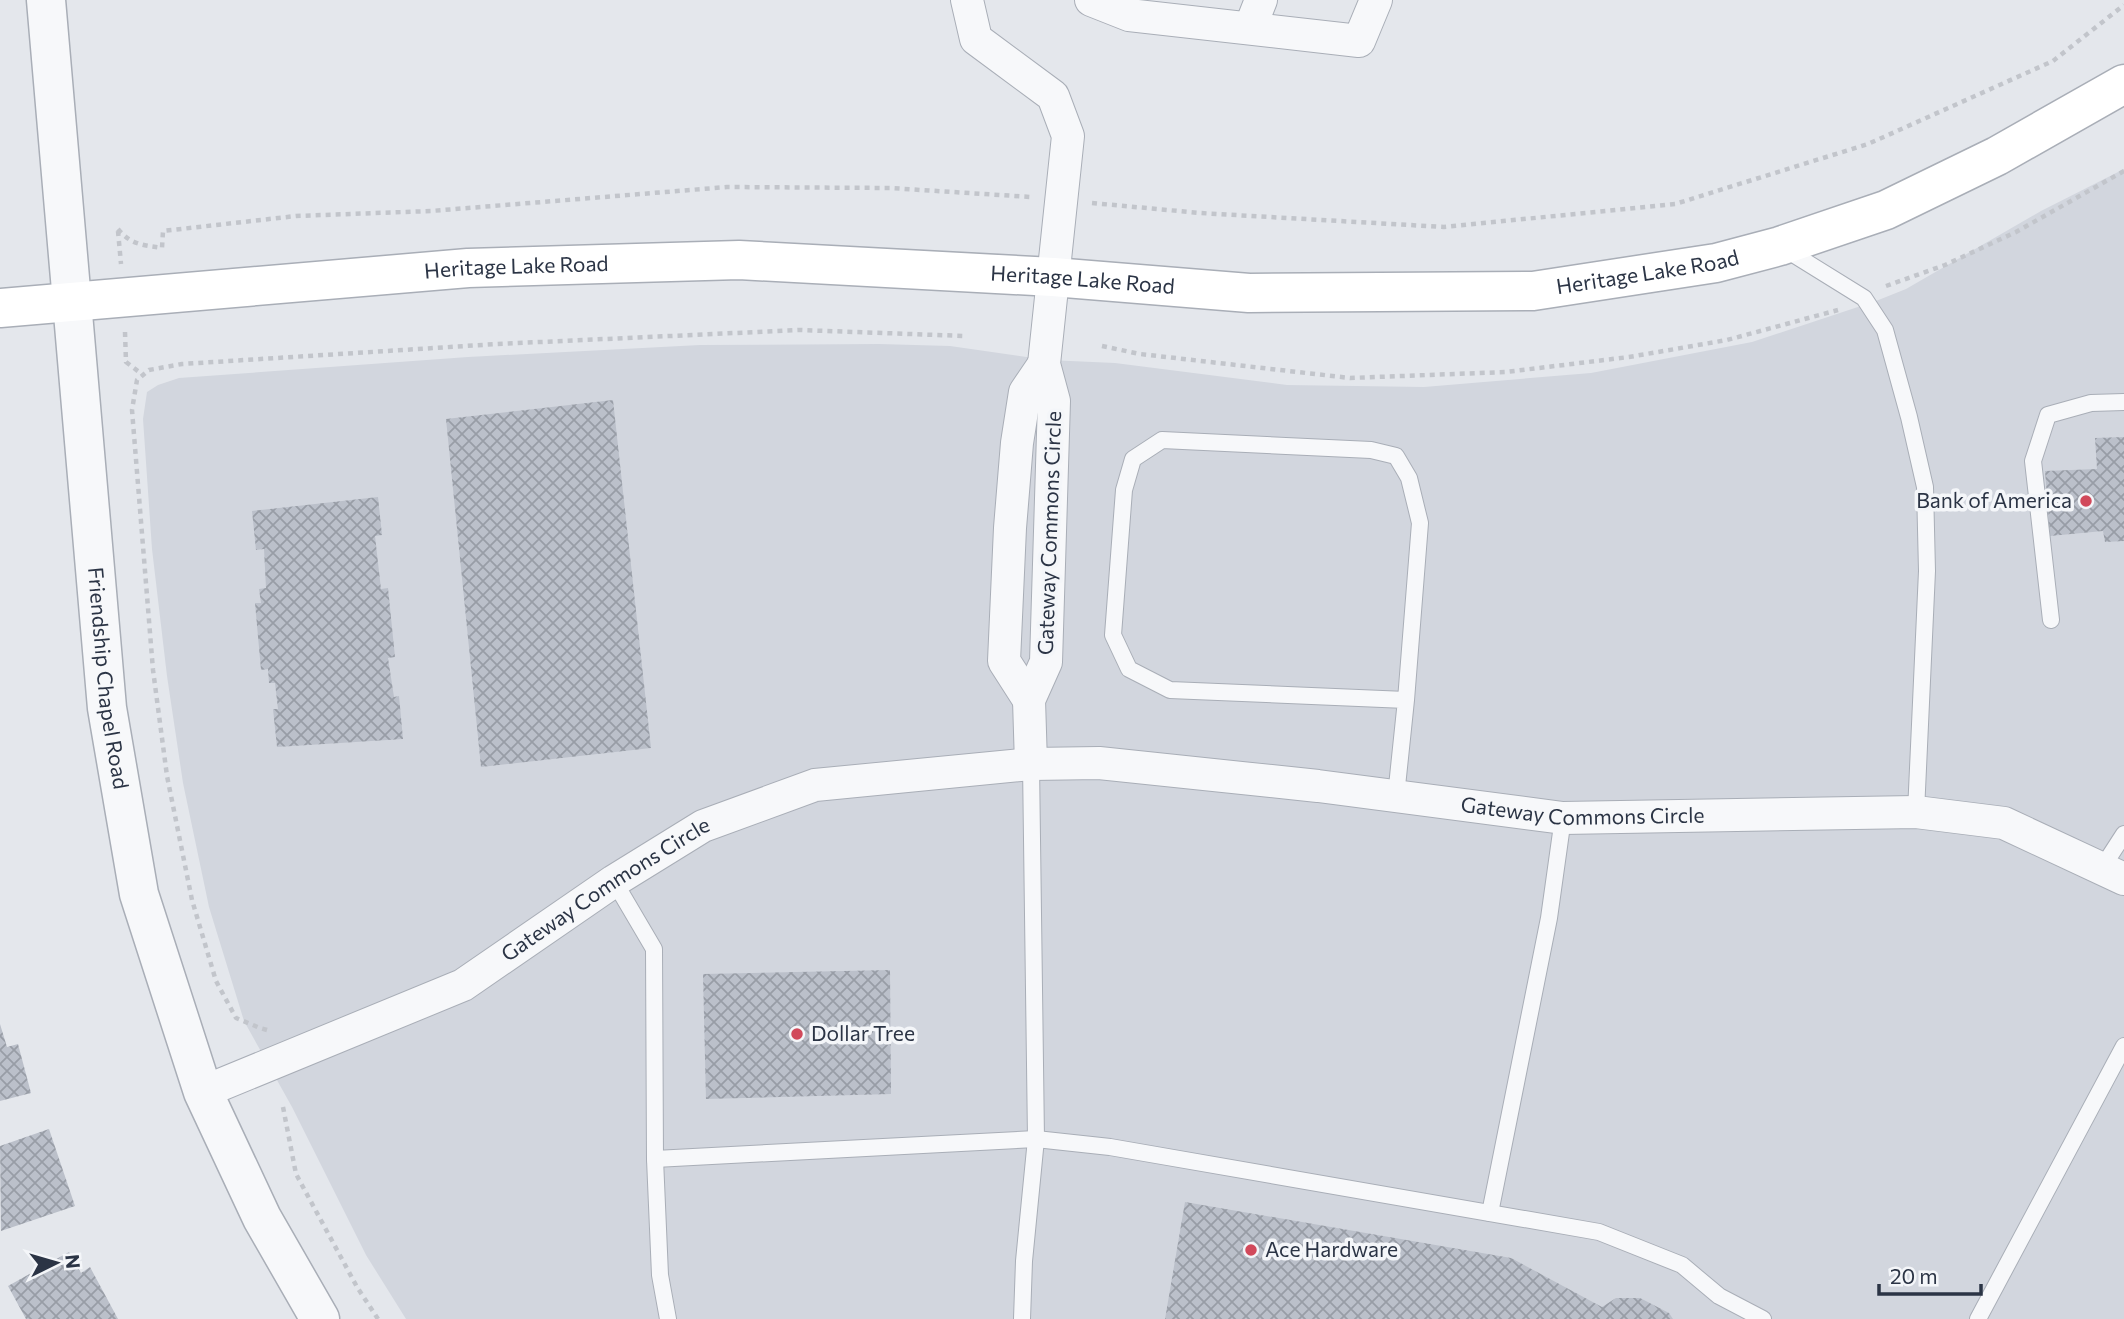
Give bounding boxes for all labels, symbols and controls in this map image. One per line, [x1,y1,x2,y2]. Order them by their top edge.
street label: Heritage Lake Road [1554,244,1741,298]
street label: Heritage Lake Road [423,250,609,283]
street label: Heritage Lake Road [990,260,1176,298]
street label: Gateway Commons Circle [1032,410,1065,655]
place label: Bank of America [1916,487,2072,512]
marker: Bank of America [2078,493,2094,509]
street label: Friendship Chapel Road [84,566,135,791]
street label: Gateway Commons Circle [1460,791,1705,829]
street label: Gateway Commons Circle [496,811,712,966]
place label: Dollar Tree [811,1020,915,1045]
marker: Dollar Tree [789,1026,805,1042]
north arrow [21,1228,91,1298]
place label: Ace Hardware [1265,1236,1398,1261]
marker: Ace Hardware [1243,1242,1259,1258]
scale bar [1879,1252,1980,1296]
text: N [61,1253,86,1270]
text: 20 m [1890,1263,1938,1288]

